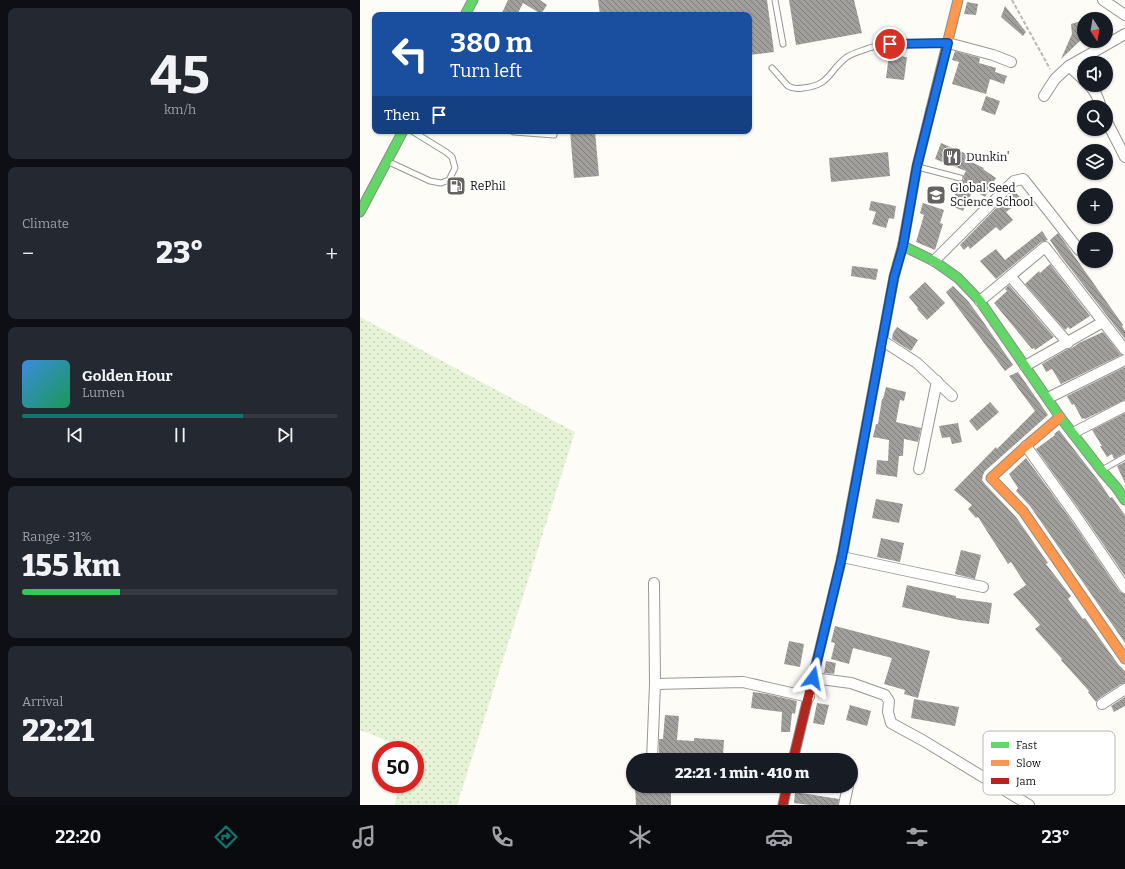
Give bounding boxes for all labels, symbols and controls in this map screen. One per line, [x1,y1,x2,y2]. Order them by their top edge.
north arrow [1077,12,1113,48]
map controls [1077,12,1113,268]
text: 380 m [450,26,533,59]
pin [873,27,907,61]
icon: left [384,28,436,80]
icon: arrive [879,33,901,55]
text: 45 [150,44,210,107]
button: sound [1077,56,1113,92]
text: Turn left [450,60,522,82]
button: search [1077,100,1113,136]
text: km/h [164,102,196,117]
icon: arrive [428,104,450,126]
text: Then [384,106,420,124]
button: layers [1077,144,1113,180]
restaurant icon: Dunkin' [941,146,963,168]
place label: Dunkin' [966,150,1009,164]
fuel station icon: RePhil [445,175,467,197]
place label: RePhil [470,179,506,193]
place label: Global Seed Science School [950,181,1034,209]
school or university icon: Global Seed Science School [925,184,947,206]
button: + [1077,188,1113,224]
text: Climate [22,216,69,231]
button: − [1077,232,1113,268]
text: 23° [156,235,204,271]
text: − [22,240,34,267]
text: + [325,240,338,267]
text: Golden Hour [82,367,173,385]
text: Lumen [82,385,125,400]
icon: previous [64,424,86,446]
icon: pause [169,424,191,446]
icon: next [274,424,296,446]
text: Range · 31% [22,529,92,544]
text: 155 km [22,548,120,584]
position arrow [792,657,834,699]
text: Arrival [22,694,63,709]
text: 22:21 [22,713,94,749]
legend [983,731,1115,795]
text: Fast [1016,739,1037,752]
speed limit sign: 50 [372,741,424,793]
text: Slow [1016,757,1041,770]
text: 22:21 · 1 min · 410 m [675,764,809,782]
text: Jam [1015,775,1036,788]
icon: directions [212,823,240,851]
icon: music [350,823,378,851]
icon: phone [488,823,516,851]
icon: climate [626,823,654,851]
icon: car [765,823,793,851]
icon: filters [903,823,931,851]
text: 22:20 [55,826,101,848]
text: 23° [1041,826,1070,848]

